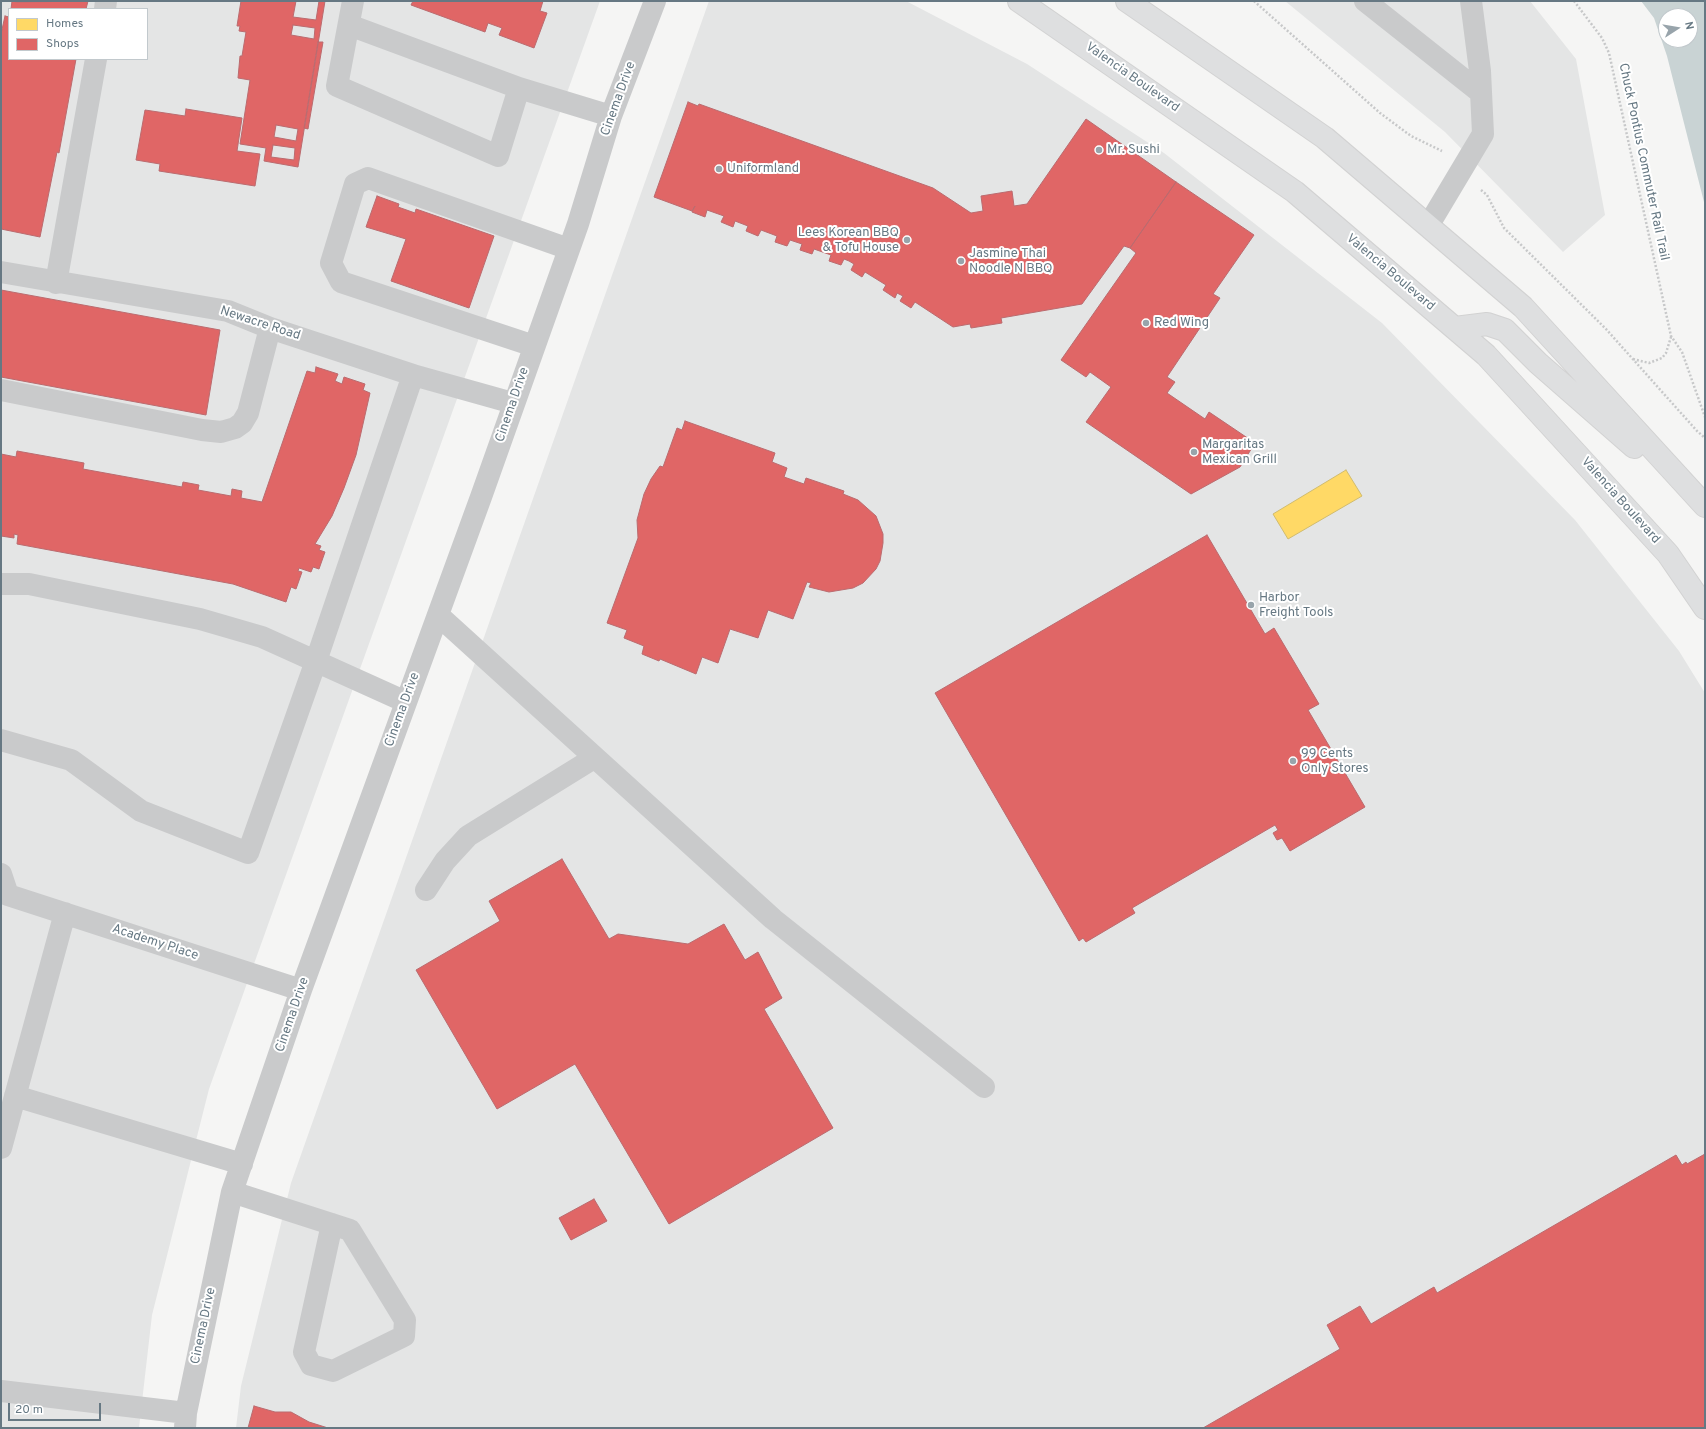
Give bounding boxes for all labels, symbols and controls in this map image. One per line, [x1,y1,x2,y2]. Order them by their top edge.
legend [8,8,148,60]
north arrow [1658,8,1698,48]
text: Homes [46,16,83,32]
text: N [1681,20,1696,31]
text: Shops [46,36,79,52]
street label: Valencia Boulevard [1082,40,1182,116]
street label: Cinema Drive [598,60,640,138]
street label: Chuck Pontius Commuter Rail Trail [1614,62,1672,262]
place label: Mr. Sushi [1107,142,1160,158]
marker: Mr. Sushi [1094,145,1104,155]
place label: Uniformland [727,161,799,177]
marker: Uniformland [714,164,724,174]
place label: Lees Korean BBQ & Tofu House [798,225,899,256]
street label: Valencia Boulevard [1342,231,1438,315]
marker: Lees Korean BBQ & Tofu House [902,235,912,245]
place label: Jasmine Thai Noodle N BBQ [969,246,1053,277]
marker: Jasmine Thai Noodle N BBQ [956,256,966,266]
street label: Newacre Road [218,304,302,344]
place label: Red Wing [1154,315,1209,331]
marker: Red Wing [1141,318,1151,328]
street label: Cinema Drive [493,366,533,444]
place label: Margaritas Mexican Grill [1202,437,1277,468]
marker: Margaritas Mexican Grill [1189,447,1199,457]
street label: Valencia Boulevard [1577,455,1663,547]
place label: Harbor Freight Tools [1259,590,1333,621]
marker: Harbor Freight Tools [1246,600,1256,610]
street label: Cinema Drive [382,671,424,749]
place label: 99 Cents Only Stores [1301,746,1369,777]
marker: 99 Cents Only Stores [1288,756,1298,766]
street label: Academy Place [110,922,200,964]
street label: Cinema Drive [273,976,313,1054]
street label: Cinema Drive [188,1286,220,1366]
scale bar [10,1395,103,1421]
text: 20 m [15,1402,43,1418]

